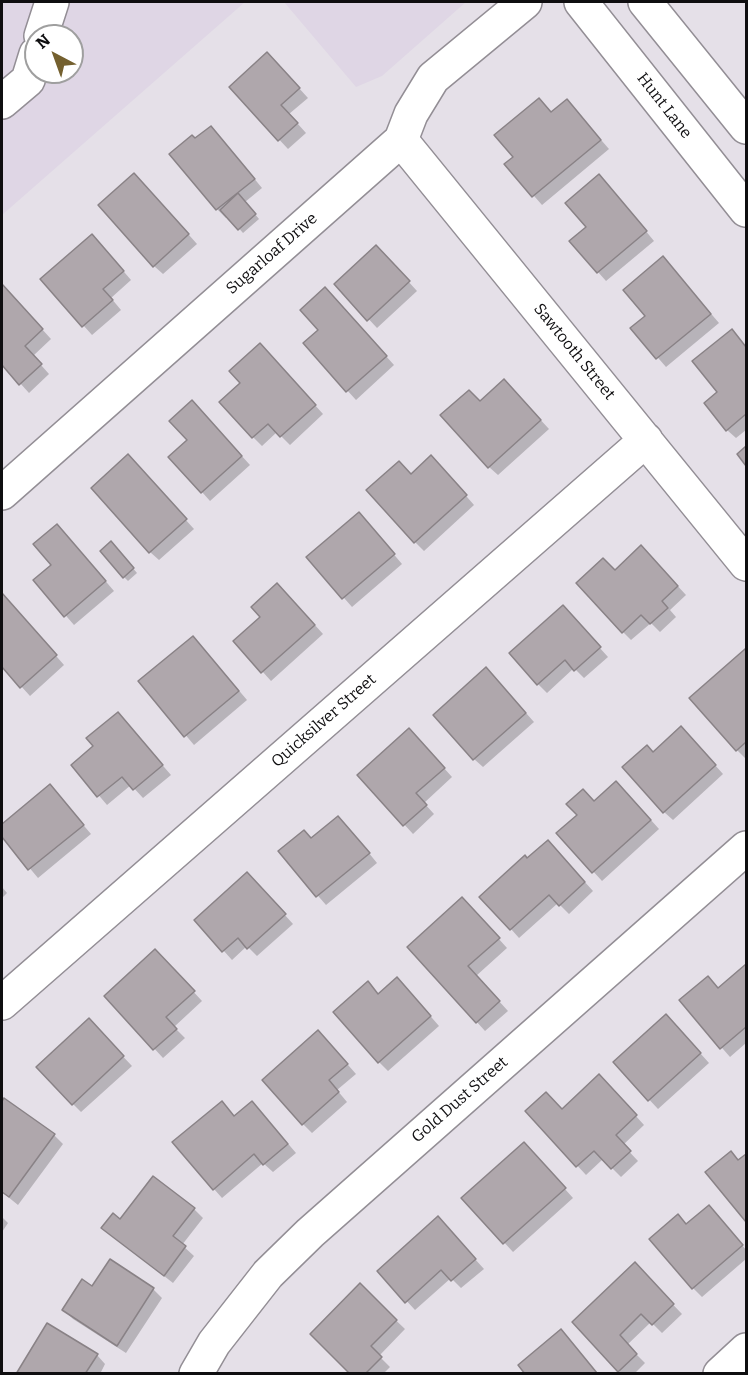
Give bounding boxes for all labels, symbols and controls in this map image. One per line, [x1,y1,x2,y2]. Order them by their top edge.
north arrow [24,24,84,84]
text: N [32,30,54,53]
street label: Hunt Lane [632,69,696,143]
street label: Sugarloaf Drive [223,209,321,299]
street label: Sawtooth Street [529,300,619,404]
street label: Quicksilver Street [268,670,380,772]
street label: Gold Dust Street [408,1053,512,1147]

